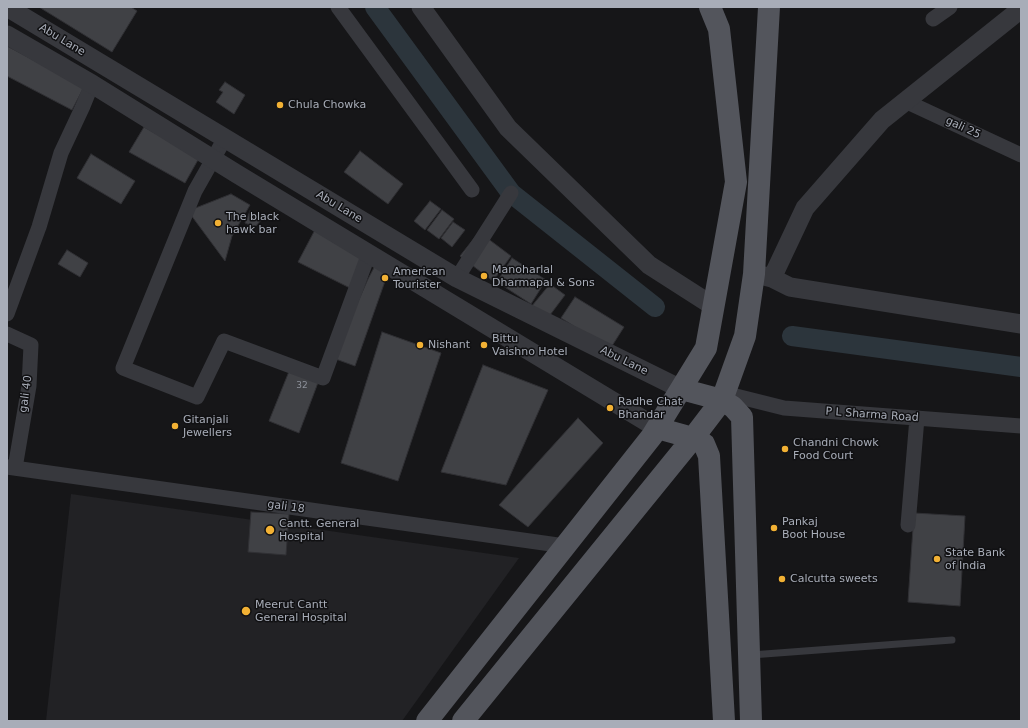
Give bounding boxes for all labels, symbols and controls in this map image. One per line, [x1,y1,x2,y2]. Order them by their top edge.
street label: Abu Lane [36,21,88,59]
place label: Chula Chowka [288,98,366,112]
marker: Chula Chowka [275,100,285,110]
street label: gali 25 [943,114,983,142]
street label: Abu Lane [313,188,365,226]
place label: The black hawk bar [226,210,279,236]
marker: The black hawk bar [213,218,223,228]
place label: Manoharlal Dharmapal & Sons [492,263,595,289]
place label: American Tourister [393,265,445,291]
marker: Manoharlal Dharmapal & Sons [479,271,489,281]
marker: American Tourister [380,273,390,283]
place label: Bittu Vaishno Hotel [492,332,568,358]
place label: Nishant [428,338,470,352]
marker: Nishant [415,340,425,350]
marker: Bittu Vaishno Hotel [479,340,489,350]
street label: Abu Lane [598,344,650,378]
street label: gali 40 [17,375,35,413]
house number: 32 [296,381,308,391]
place label: Radhe Chat Bhandar [618,395,682,421]
marker: Radhe Chat Bhandar [605,403,615,413]
street label: P L Sharma Road [825,405,919,425]
place label: Gitanjali Jewellers [183,413,232,439]
marker: Gitanjali Jewellers [170,421,180,431]
place label: Chandni Chowk Food Court [793,436,879,462]
marker: Chandni Chowk Food Court [780,444,790,454]
street label: gali 18 [267,498,305,516]
place label: Pankaj Boot House [782,515,845,541]
place label: Cantt. General Hospital [279,517,359,543]
marker: Pankaj Boot House [769,523,779,533]
marker: Cantt. General Hospital [264,524,276,536]
place label: State Bank of India [945,546,1005,572]
marker: State Bank of India [932,554,942,564]
place label: Calcutta sweets [790,572,878,586]
marker: Calcutta sweets [777,574,787,584]
place label: Meerut Cantt General Hospital [255,598,347,624]
marker: Meerut Cantt General Hospital [240,605,252,617]

